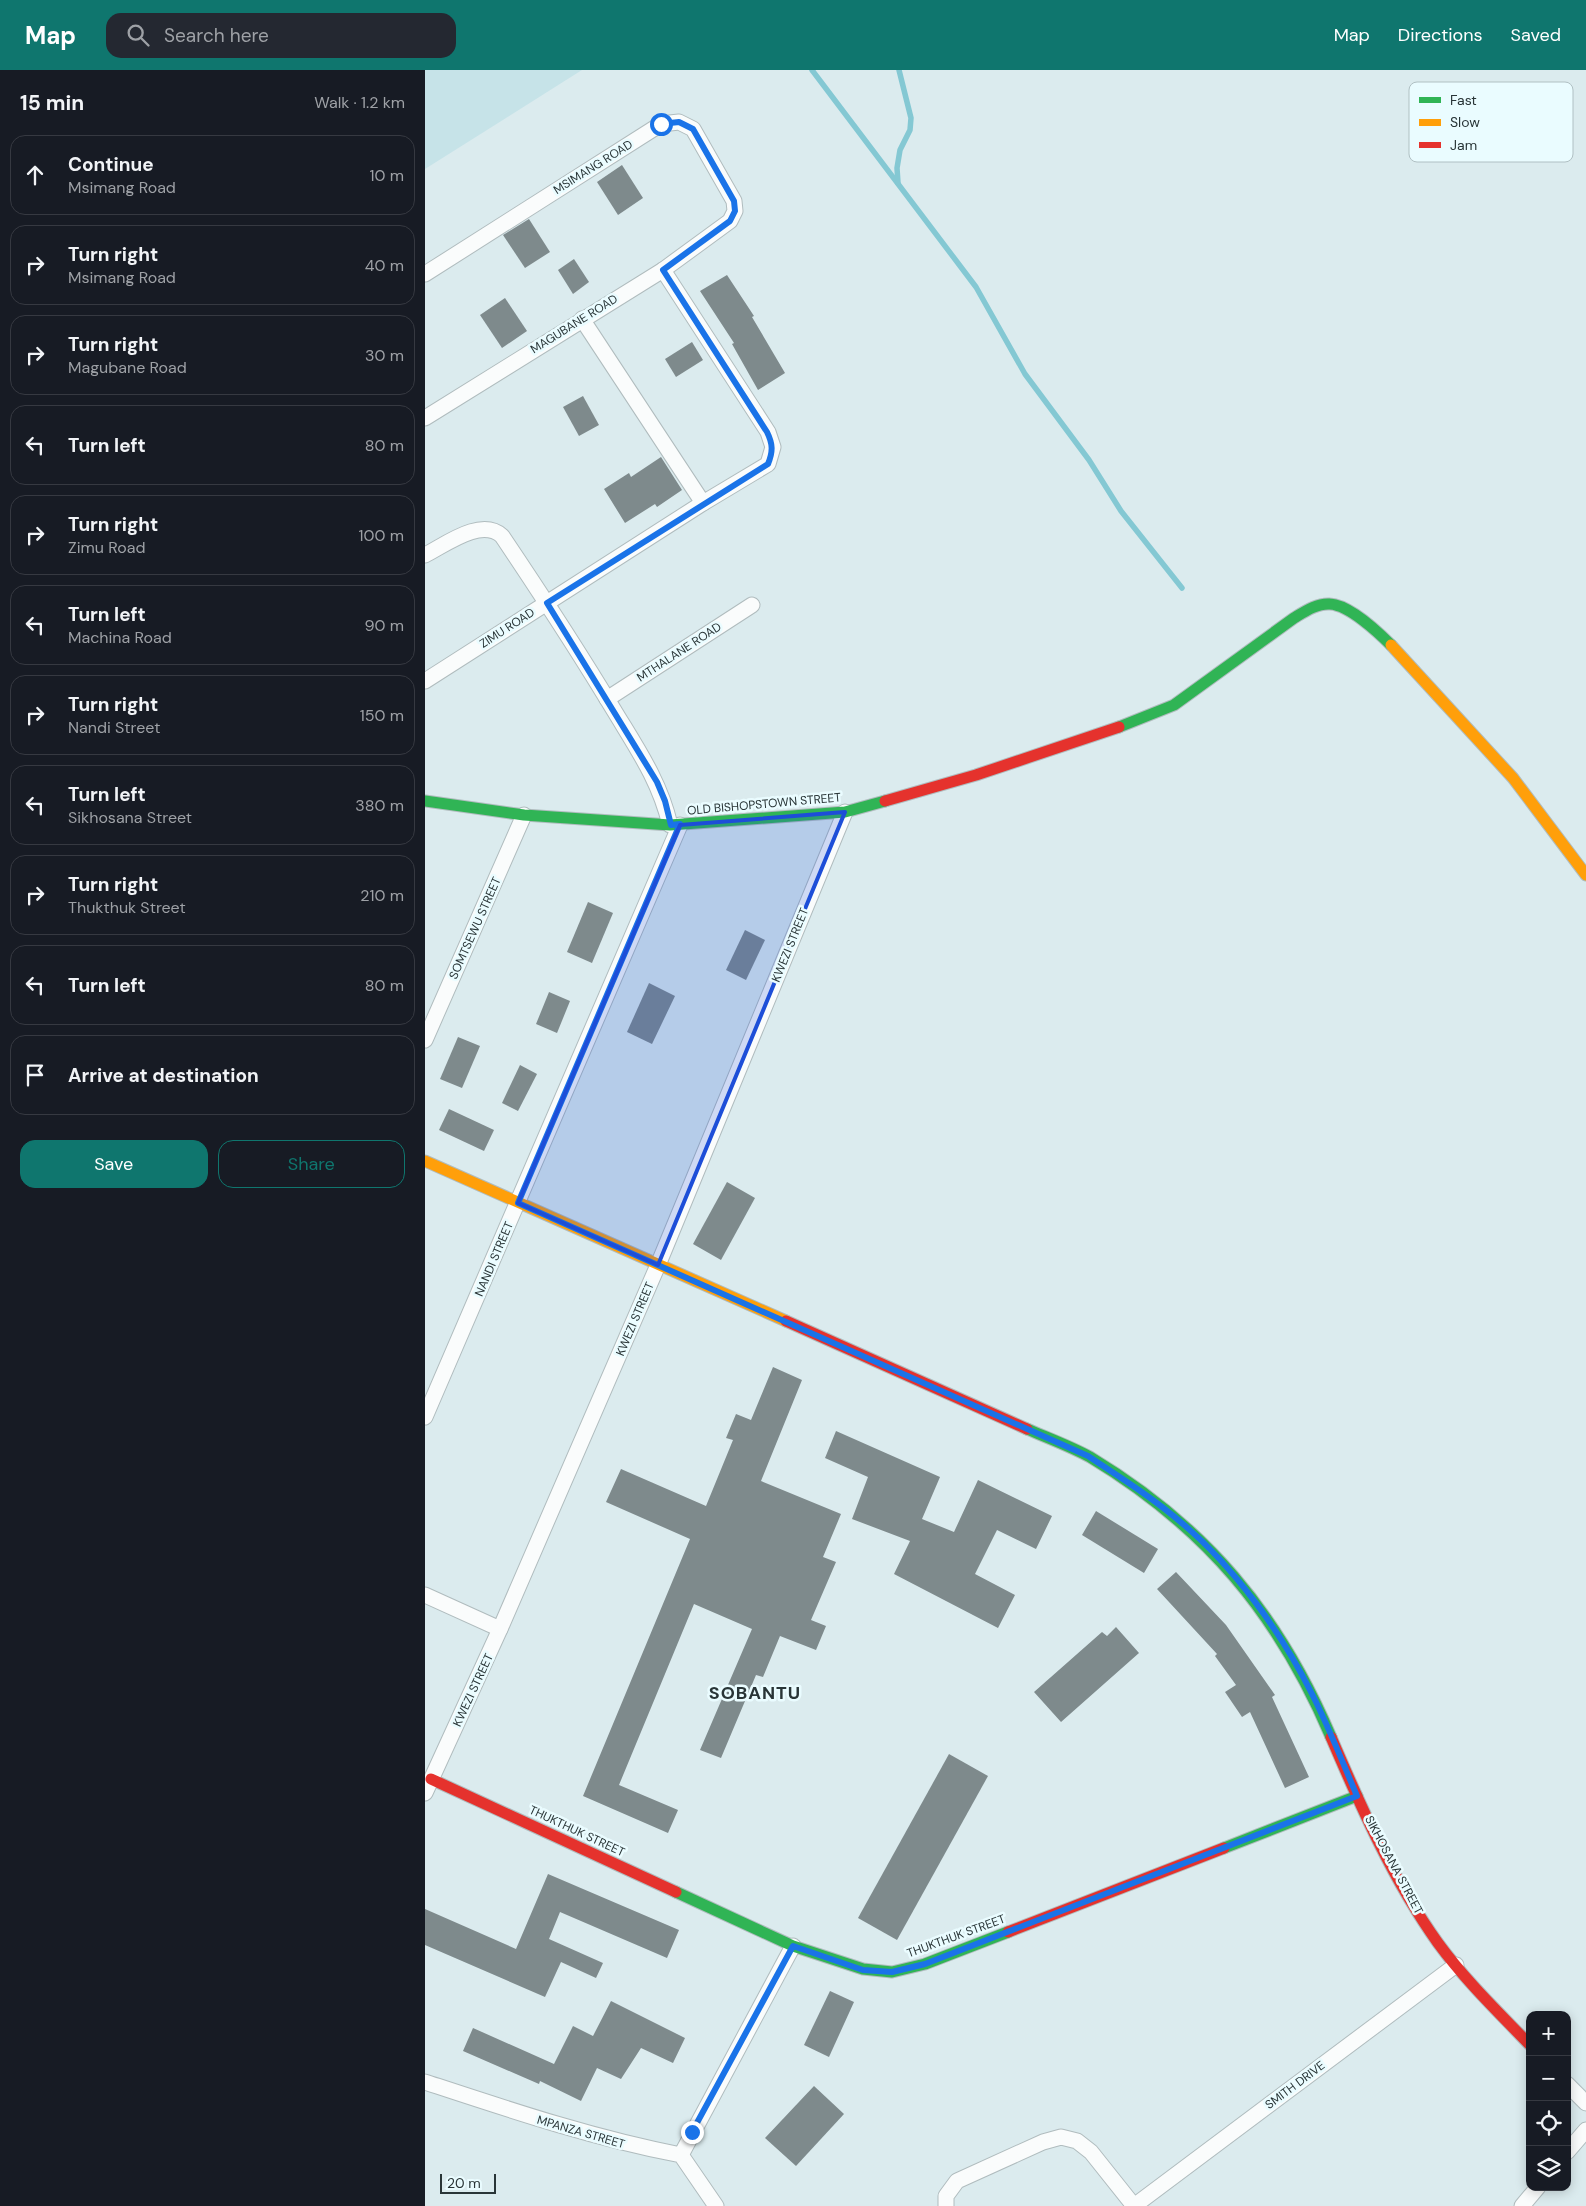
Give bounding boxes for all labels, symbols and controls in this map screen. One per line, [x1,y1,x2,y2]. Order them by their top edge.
search box [106,13,456,58]
text: Map [25,20,76,51]
icon: search [124,21,152,49]
text: Search here [164,23,269,48]
text: Map [1334,23,1370,47]
text: Directions [1398,23,1483,47]
text: Saved [1511,23,1561,47]
legend [1409,82,1573,162]
text: 15 min [20,89,84,117]
text: Fast [1450,91,1477,109]
text: Walk · 1.2 km [314,92,405,113]
route start [650,113,673,136]
text: Slow [1450,113,1480,131]
street label: MSIMANG ROAD [550,136,636,198]
text: Jam [1450,136,1477,154]
text: Continue [68,152,154,177]
icon: ahead [21,161,49,189]
text: 10 m [370,165,404,186]
text: Msimang Road [68,177,176,198]
text: Turn right [68,242,158,267]
icon: right [21,251,49,279]
text: 40 m [365,255,404,276]
text: Msimang Road [68,267,176,288]
street label: MAGUBANE ROAD [527,291,621,357]
text: Turn right [68,332,158,357]
icon: right [21,341,49,369]
text: 30 m [365,345,404,366]
text: Magubane Road [68,357,187,378]
icon: left [21,431,49,459]
text: Turn left [68,433,146,458]
text: 80 m [365,435,404,456]
text: Turn right [68,512,158,537]
icon: right [21,521,49,549]
text: 100 m [359,525,404,546]
text: Zimu Road [68,537,145,558]
text: Turn left [68,602,146,627]
street label: ZIMU ROAD [476,604,538,652]
icon: left [21,611,49,639]
text: 90 m [364,615,404,636]
street label: MTHALANE ROAD [634,619,724,685]
text: Machina Road [68,627,172,648]
text: Turn right [68,692,158,717]
icon: right [21,701,49,729]
text: 150 m [360,705,404,726]
text: Nandi Street [68,717,160,738]
text: Turn left [68,782,146,807]
street label: OLD BISHOPSTOWN STREET [686,789,842,819]
icon: left [21,791,49,819]
text: 380 m [355,795,404,816]
text: Sikhosana Street [68,807,192,828]
text: Turn right [68,872,158,897]
street label: SOMTSEWU STREET [445,874,505,982]
icon: right [21,881,49,909]
text: 210 m [360,885,404,906]
text: Thukthuk Street [68,897,186,918]
street label: KWEZI STREET [768,905,812,985]
icon: left [21,971,49,999]
text: Turn left [68,973,146,998]
text: 80 m [365,975,404,996]
icon: arrive [21,1061,49,1089]
text: Arrive at destination [68,1063,259,1088]
button: Save [20,1140,208,1188]
button: Share [218,1140,405,1188]
street label: NANDI STREET [471,1219,517,1299]
street label: KWEZI STREET [612,1279,658,1358]
street label: KWEZI STREET [449,1651,497,1729]
district label: SOBANTU [709,1681,801,1705]
street label: THUKTHUK STREET [527,1802,628,1860]
street label: SIKHOSANA STREET [1361,1813,1427,1917]
street label: THUKTHUK STREET [905,1911,1008,1961]
map controls [1526,2011,1571,2191]
button: + [1526,2011,1571,2056]
button: − [1526,2056,1571,2101]
street label: SMITH DRIVE [1262,2057,1328,2113]
button: locate [1526,2101,1571,2146]
street label: MPANZA STREET [535,2112,627,2152]
route end [681,2121,704,2144]
button: layers [1526,2146,1571,2191]
scale bar [440,2171,496,2194]
text: 20 m [447,2174,481,2192]

